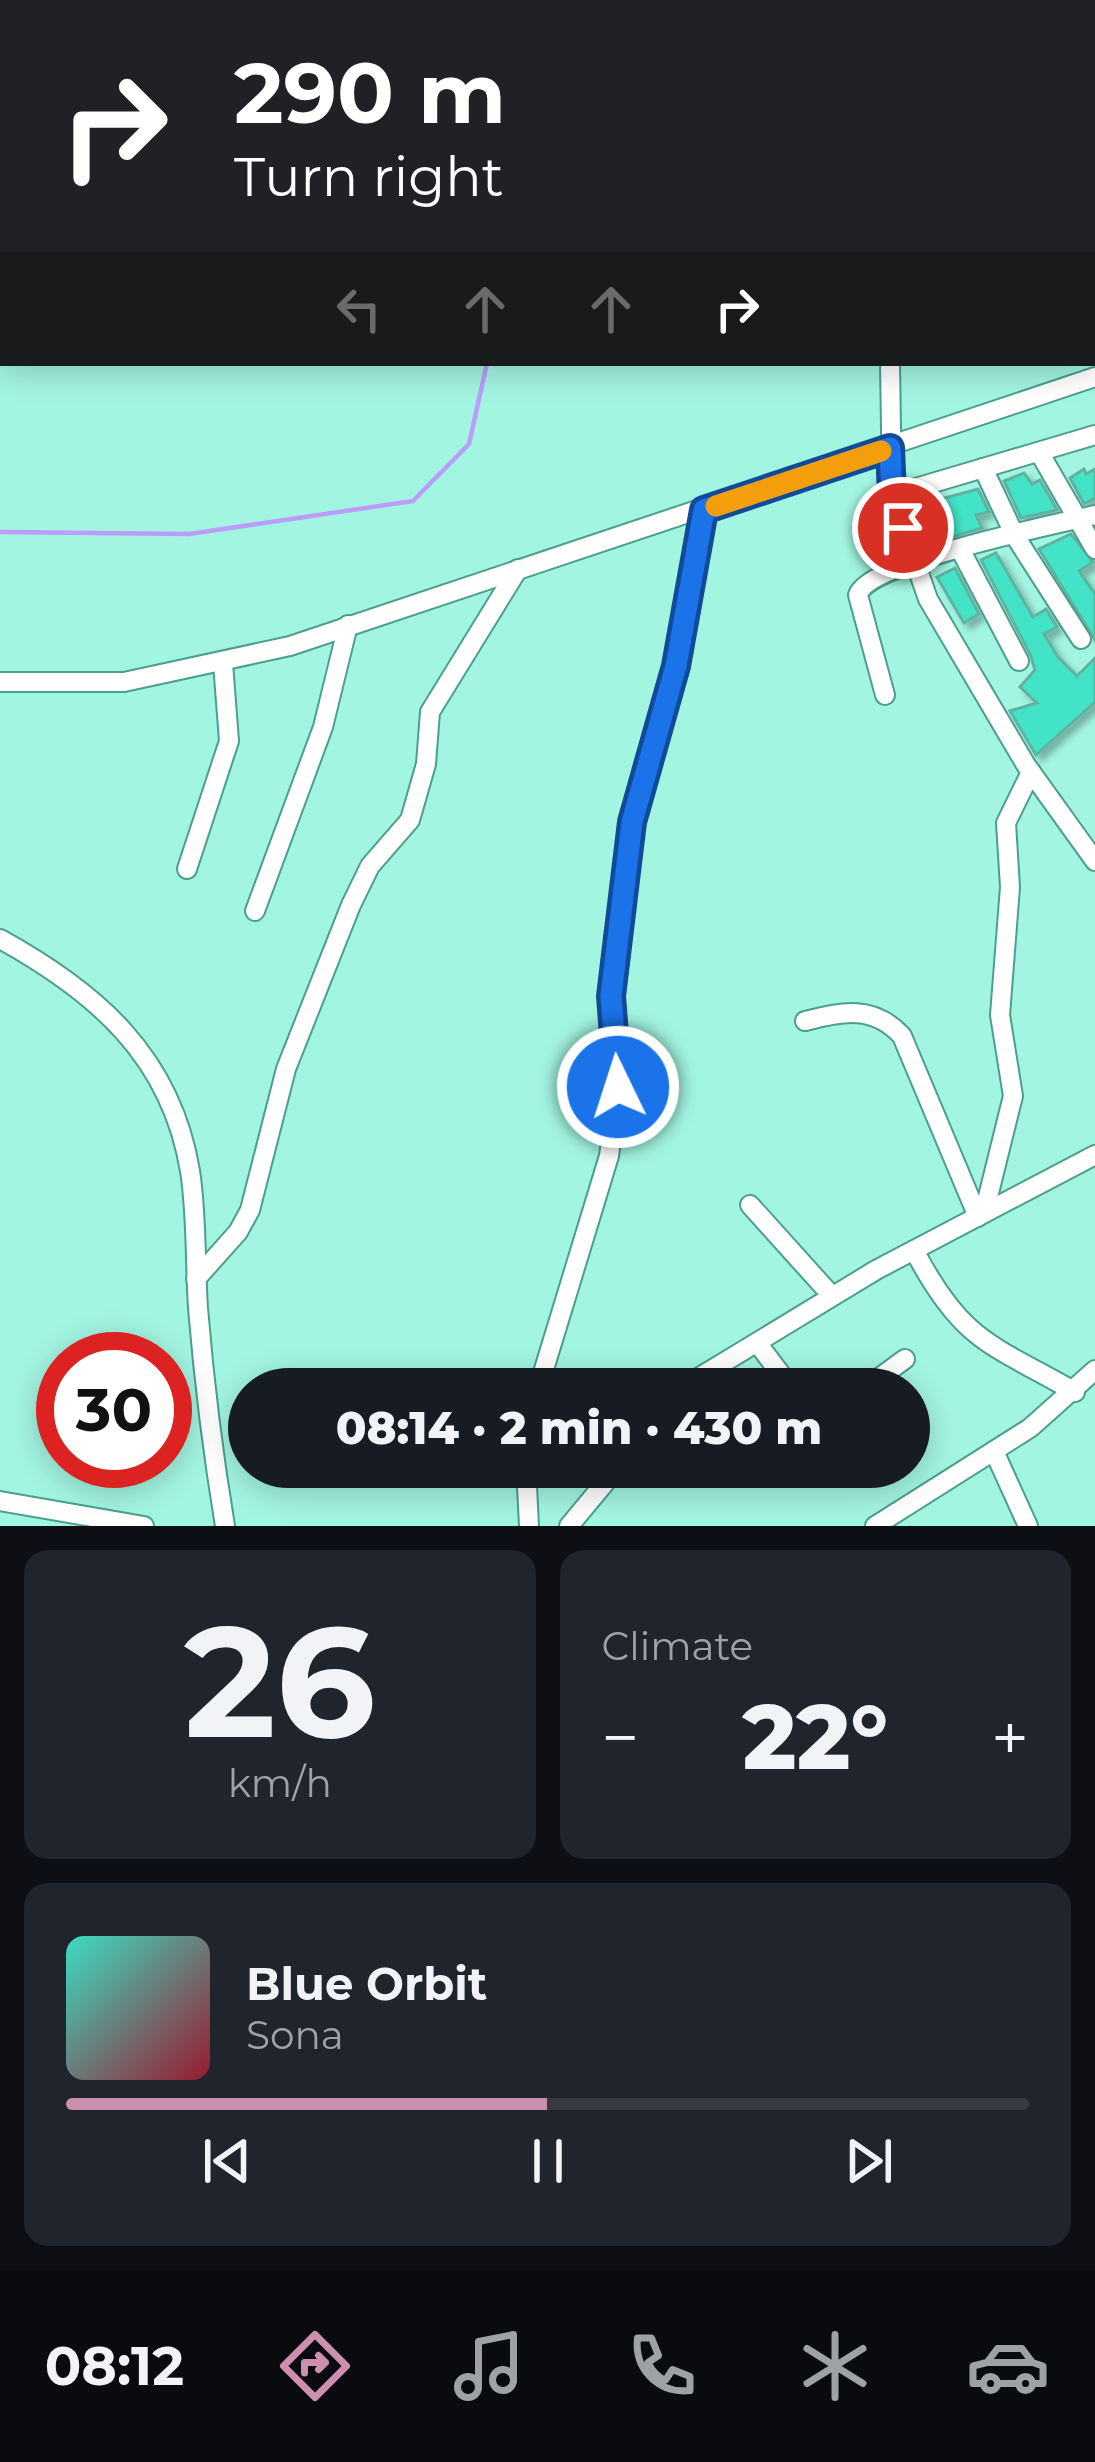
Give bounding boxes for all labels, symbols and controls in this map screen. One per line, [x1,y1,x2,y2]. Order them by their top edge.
text: 290 m [234,42,506,144]
icon: right [36,48,192,204]
text: Turn right [234,144,504,210]
icon: left [326,276,392,342]
icon: ahead [452,276,518,342]
icon: ahead [578,276,644,342]
icon: right [704,276,770,342]
pin [852,477,954,579]
icon: arrive [870,495,936,561]
position arrow [555,1024,681,1150]
speed limit sign: 30 [36,1332,192,1488]
text: 08:14 · 2 min · 430 m [336,1400,822,1455]
text: 26 [184,1586,375,1776]
text: Climate [602,1622,753,1670]
text: 22° [743,1682,888,1792]
text: − [602,1697,639,1778]
text: + [991,1697,1029,1778]
text: km/h [228,1759,332,1807]
text: Blue Orbit [246,1956,487,2011]
text: Sona [246,2011,344,2059]
icon: previous [194,2128,260,2194]
icon: pause [515,2128,581,2194]
icon: next [836,2128,902,2194]
icon: directions [273,2324,357,2408]
icon: music [447,2324,531,2408]
icon: phone [620,2324,704,2408]
icon: climate [793,2324,877,2408]
icon: car [966,2324,1050,2408]
text: 08:12 [45,2333,184,2399]

